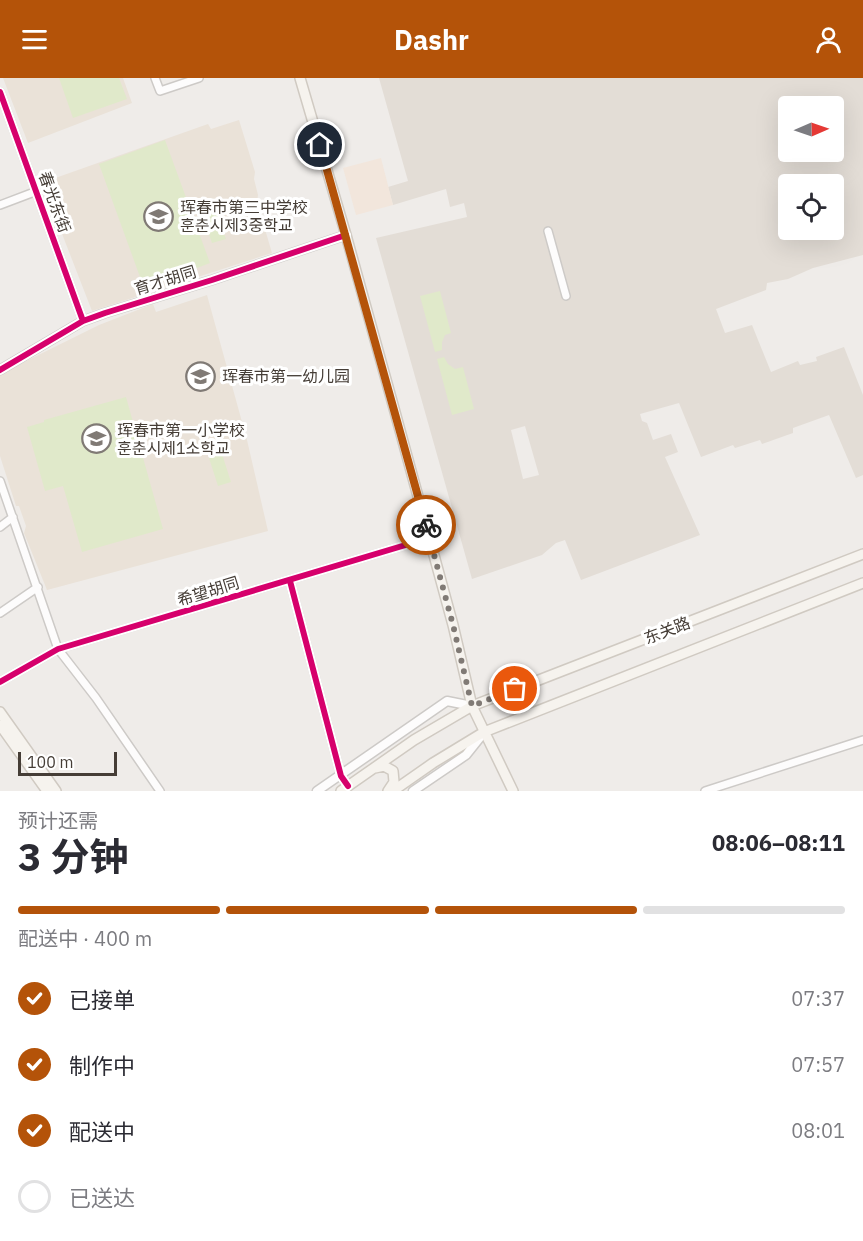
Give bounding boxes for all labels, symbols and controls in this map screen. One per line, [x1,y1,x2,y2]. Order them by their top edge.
text: Dashr [394,22,469,57]
icon: menu [18,23,51,56]
icon: person [812,23,845,56]
north arrow [778,96,844,162]
map controls [778,96,844,240]
pin [294,119,345,170]
icon: home [303,128,336,161]
street label: 春光东街 [35,169,75,235]
button: locate [778,174,844,240]
place label: 珲春市第三中学校 훈춘시제3중학교 [180,197,308,235]
school or university icon: 珲春市第三中学校 훈춘시제3중학교 [143,200,175,232]
street label: 育才胡同 [131,261,199,299]
school or university icon: 珲春市第一幼儿园 [185,360,217,392]
place label: 珲春市第一幼儿园 [222,366,350,386]
place label: 珲春市第一小学校 훈춘시제1소학교 [117,420,245,458]
school or university icon: 珲春市第一小学校 훈춘시제1소학교 [80,423,112,455]
courier [396,495,456,555]
icon: bike [410,509,443,542]
street label: 希望胡同 [174,572,242,610]
street label: 东关路 [641,612,693,648]
pin [489,663,540,714]
icon: bag [498,672,531,705]
scale bar [18,749,117,776]
text: 100 m [27,752,74,772]
text: 预计还需 [18,807,98,834]
text: 08:06–08:11 [712,828,845,857]
text: 3 分钟 [18,831,129,882]
text: 配送中 · 400 m [18,925,152,952]
icon: check [18,982,51,1015]
text: 已接单 [69,985,135,1014]
text: 07:37 [791,985,845,1012]
icon: check [18,1048,51,1081]
text: 制作中 [69,1051,135,1080]
text: 07:57 [791,1051,845,1078]
icon: check [18,1114,51,1147]
text: 配送中 [69,1117,135,1146]
text: 08:01 [791,1117,845,1144]
text: 已送达 [69,1183,135,1212]

